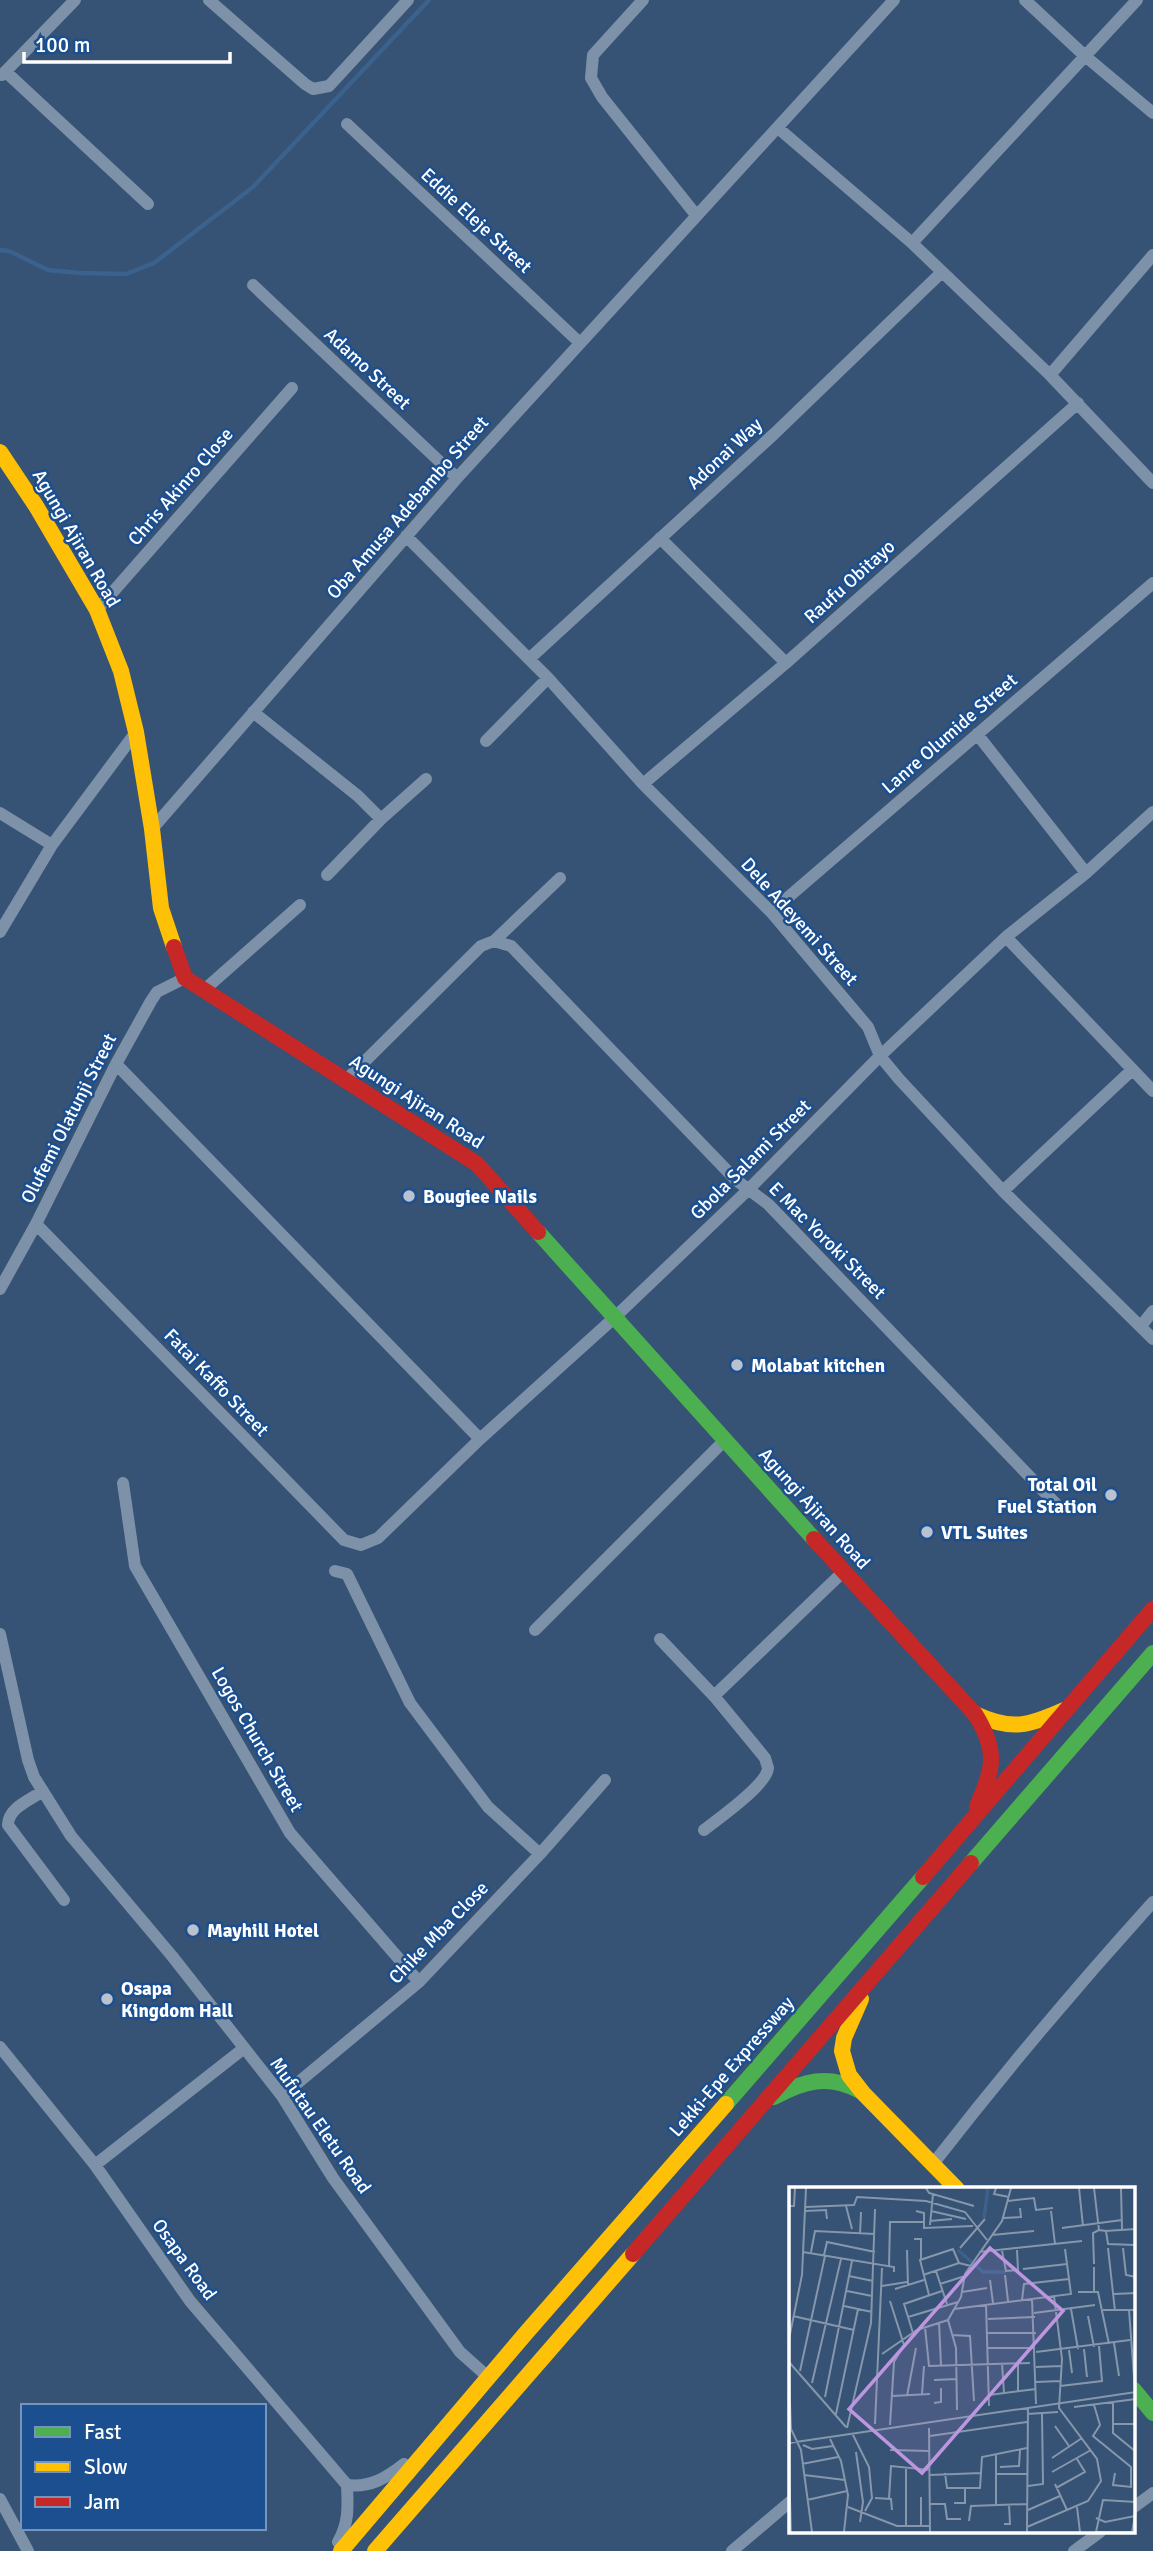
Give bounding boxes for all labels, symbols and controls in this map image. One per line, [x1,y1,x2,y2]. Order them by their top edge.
scale bar [24,21,231,65]
text: 100 m [35,32,90,58]
street label: Eddie Eleje Street [416,163,537,279]
street label: Adamo Street [319,322,416,415]
street label: Oba Amusa Adebambo Street [322,411,494,604]
street label: Adonai Way [682,413,768,495]
street label: Chris Akinro Close [123,423,239,551]
street label: Agungi Ajiran Road [27,465,125,612]
street label: Raufu Obitayo [799,534,900,629]
street label: Lanre Olumide Street [877,668,1023,799]
street label: Dele Adeyemi Street [736,853,863,991]
street label: Olufemi Olatunji Street [16,1029,122,1207]
street label: Agungi Ajiran Road [345,1049,488,1154]
street label: Gbola Salami Street [685,1094,816,1225]
street label: E Mac Yoroki Street [764,1177,891,1305]
place label: Bougiee Nails [423,1185,537,1209]
marker: Bougiee Nails [401,1188,417,1204]
street label: Fatai Kaffo Street [159,1324,274,1442]
place label: Molabat kitchen [751,1354,885,1378]
marker: Molabat kitchen [729,1357,745,1373]
street label: Agungi Ajiran Road [753,1443,875,1574]
place label: Total Oil Fuel Station [997,1473,1097,1519]
marker: Total Oil Fuel Station [1103,1487,1119,1503]
place label: VTL Suites [941,1521,1028,1545]
marker: VTL Suites [919,1524,935,1540]
street label: Logos Church Street [206,1663,309,1817]
street label: Chike Mba Close [384,1876,494,1989]
place label: Mayhill Hotel [207,1919,319,1943]
marker: Mayhill Hotel [185,1922,201,1938]
place label: Osapa Kingdom Hall [121,1977,233,2023]
marker: Osapa Kingdom Hall [99,1991,115,2007]
street label: Lekki-Epe Expressway [664,1991,799,2142]
street label: Mufutau Eletu Road [264,2053,376,2198]
inset map [789,2187,1136,2534]
street label: Osapa Road [147,2214,222,2305]
legend [21,2404,266,2530]
text: Fast [84,2419,121,2445]
text: Slow [84,2454,128,2480]
text: Jam [84,2489,120,2515]

